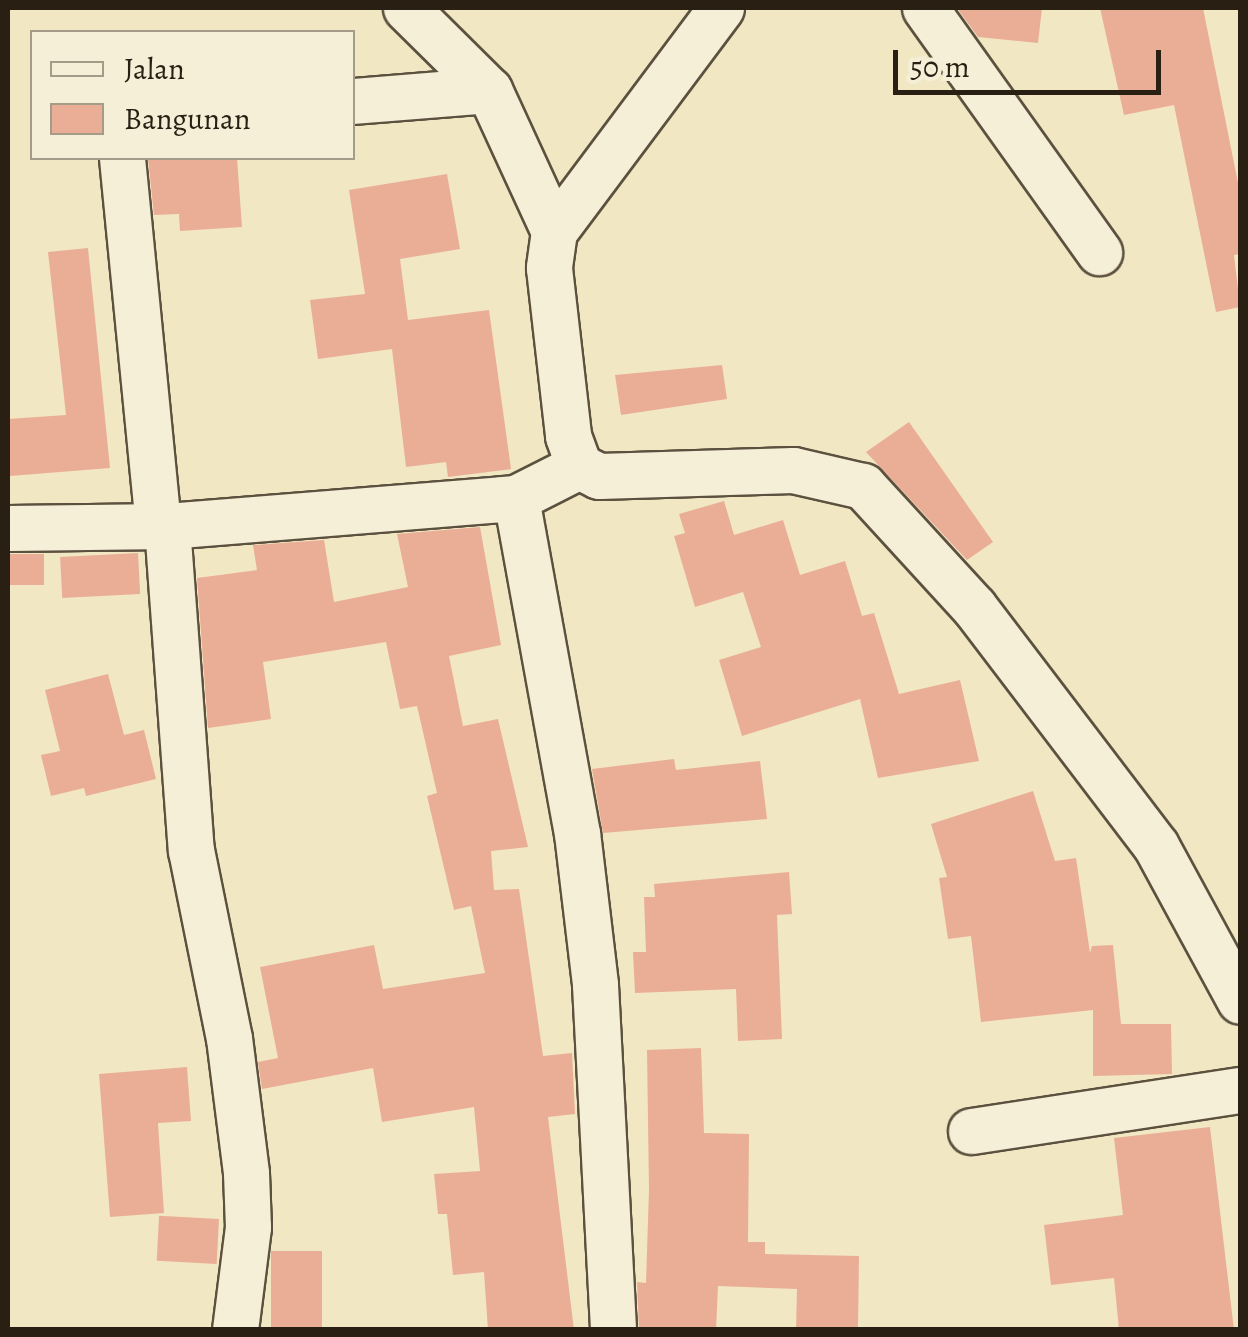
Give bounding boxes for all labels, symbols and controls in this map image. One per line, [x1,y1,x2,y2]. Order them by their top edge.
legend [30,30,355,160]
scale bar [898,30,1166,92]
text: 50 m [910,47,970,87]
text: Jalan [124,49,185,89]
text: Bangunan [124,99,250,139]

